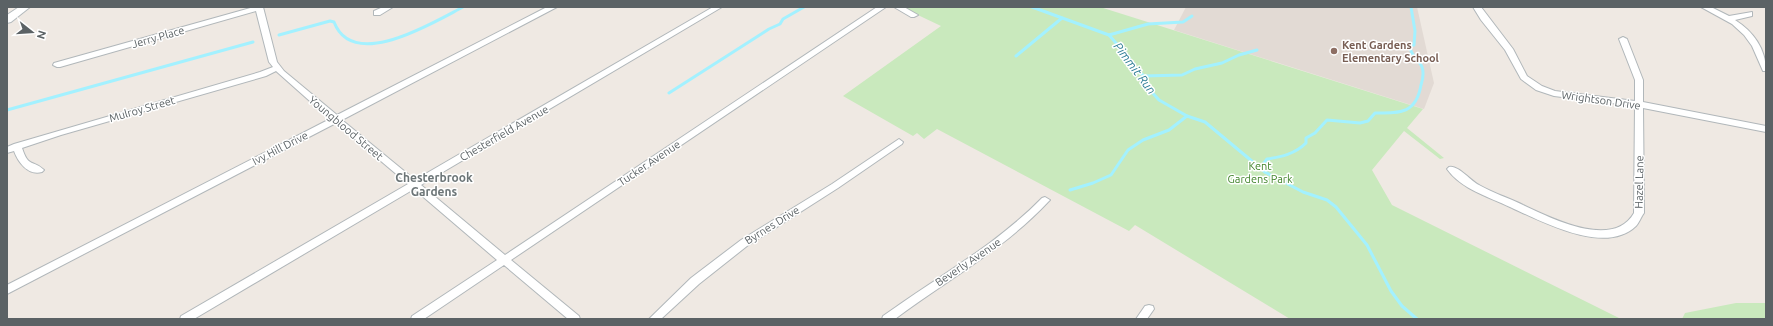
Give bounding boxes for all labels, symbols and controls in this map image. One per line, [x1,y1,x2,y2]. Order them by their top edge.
north arrow [12,12,52,52]
street label: Jerry Place [130,24,186,50]
text: N [35,29,49,41]
place label: Kent Gardens Elementary School [1342,39,1440,64]
water label: Pimmit Run [1111,40,1159,96]
marker: Kent Gardens Elementary School [1329,46,1339,56]
street label: Wrightson Drive [1561,89,1641,111]
street label: Youngblood Street [306,93,386,163]
street label: Mulroy Street [108,94,177,124]
street label: Chesterfield Avenue [458,103,550,163]
street label: Ivy Hill Drive [250,129,310,167]
street label: Tucker Avenue [616,138,682,188]
street label: Hazel Lane [1633,155,1645,209]
park label: Kent Gardens Park [1227,160,1293,185]
district label: Chesterbrook Gardens [395,171,473,198]
street label: Byrnes Drive [742,203,802,247]
street label: Beverly Avenue [933,236,1003,288]

